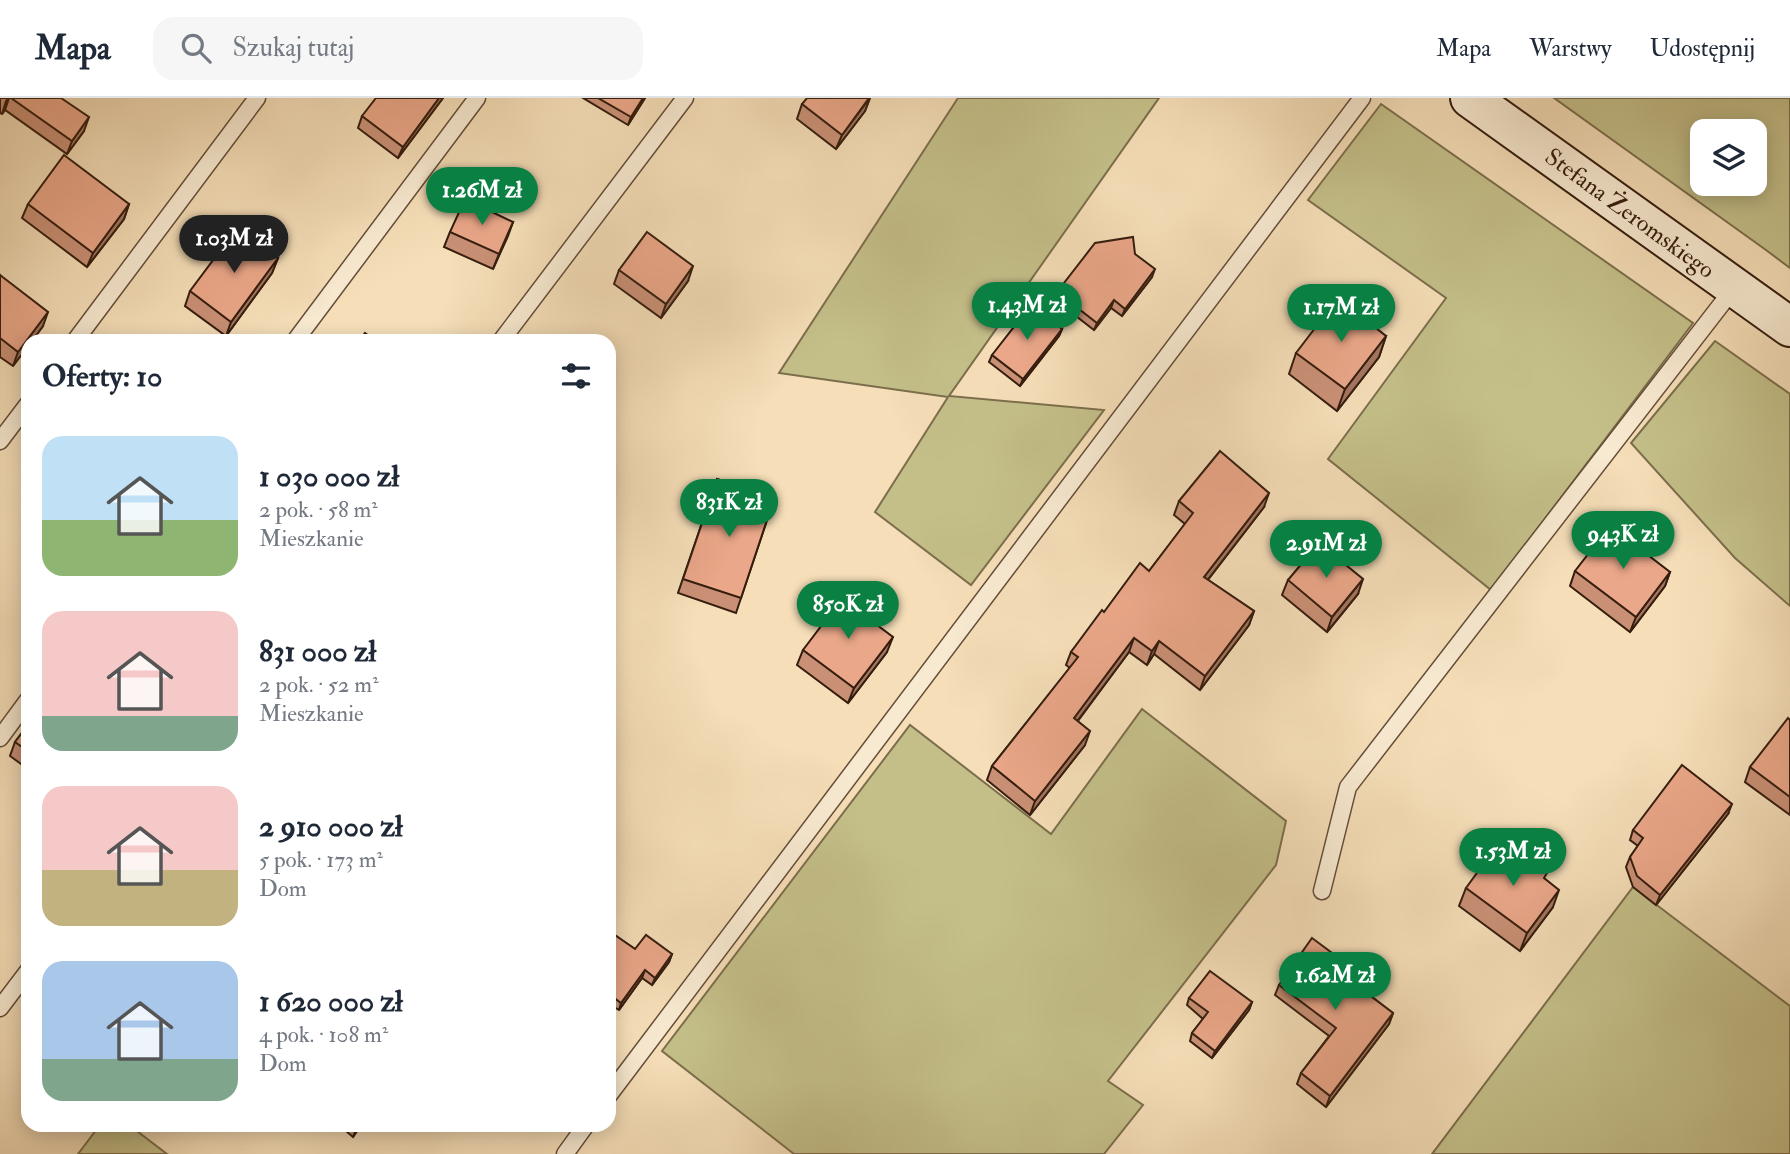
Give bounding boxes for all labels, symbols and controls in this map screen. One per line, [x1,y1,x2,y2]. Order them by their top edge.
search box [153,17,643,80]
text: Mapa [35,28,111,69]
icon: search [177,29,215,67]
text: Szukaj tutaj [233,32,354,64]
text: Mapa [1436,33,1491,64]
text: Warstwy [1529,33,1612,64]
text: Udostępnij [1650,33,1755,64]
map controls [1690,119,1767,196]
button: layers [1690,119,1767,196]
street label: Stefana Żeromskiego [1539,141,1721,285]
pin: 1.26M zł [410,167,554,227]
text: 1.26M zł [442,175,522,204]
pin: 1.03M zł [162,216,306,275]
text: 1.03M zł [195,223,273,252]
pin: 1.43M zł [955,282,1099,342]
pin: 1.17M zł [1269,285,1413,344]
text: 1.43M zł [988,290,1066,319]
text: 1.17M zł [1303,292,1379,321]
icon: filters [557,357,595,395]
text: Oferty: 10 [42,358,162,395]
text: 1 030 000 zł [259,458,399,495]
icon: home [98,464,182,548]
pin: 831K zł [664,480,794,539]
text: 831K zł [696,487,762,516]
text: 2 pok. · 58 m² [259,495,378,524]
pin: 943K zł [1558,512,1688,571]
text: 943K zł [1588,519,1658,548]
pin: 2.91M zł [1254,520,1398,580]
text: Mieszkanie [259,524,364,553]
text: 2.91M zł [1286,528,1366,557]
pin: 850K zł [783,582,913,641]
text: 850K zł [813,589,883,618]
text: 831 000 zł [259,633,376,670]
icon: home [98,639,182,723]
text: 2 pok. · 52 m² [259,670,379,699]
text: Mieszkanie [259,699,364,728]
text: 2 910 000 zł [259,808,403,845]
icon: home [98,814,182,898]
pin: 1.53M zł [1441,828,1585,888]
text: 1.53M zł [1475,836,1551,865]
text: 5 pok. · 173 m² [259,845,383,874]
text: Dom [259,874,307,903]
pin: 1.62M zł [1263,953,1407,1012]
text: 1.62M zł [1295,960,1375,989]
text: 1 620 000 zł [259,983,403,1020]
icon: home [98,989,182,1073]
text: 4 pok. · 108 m² [259,1020,388,1049]
text: Dom [259,1049,307,1078]

